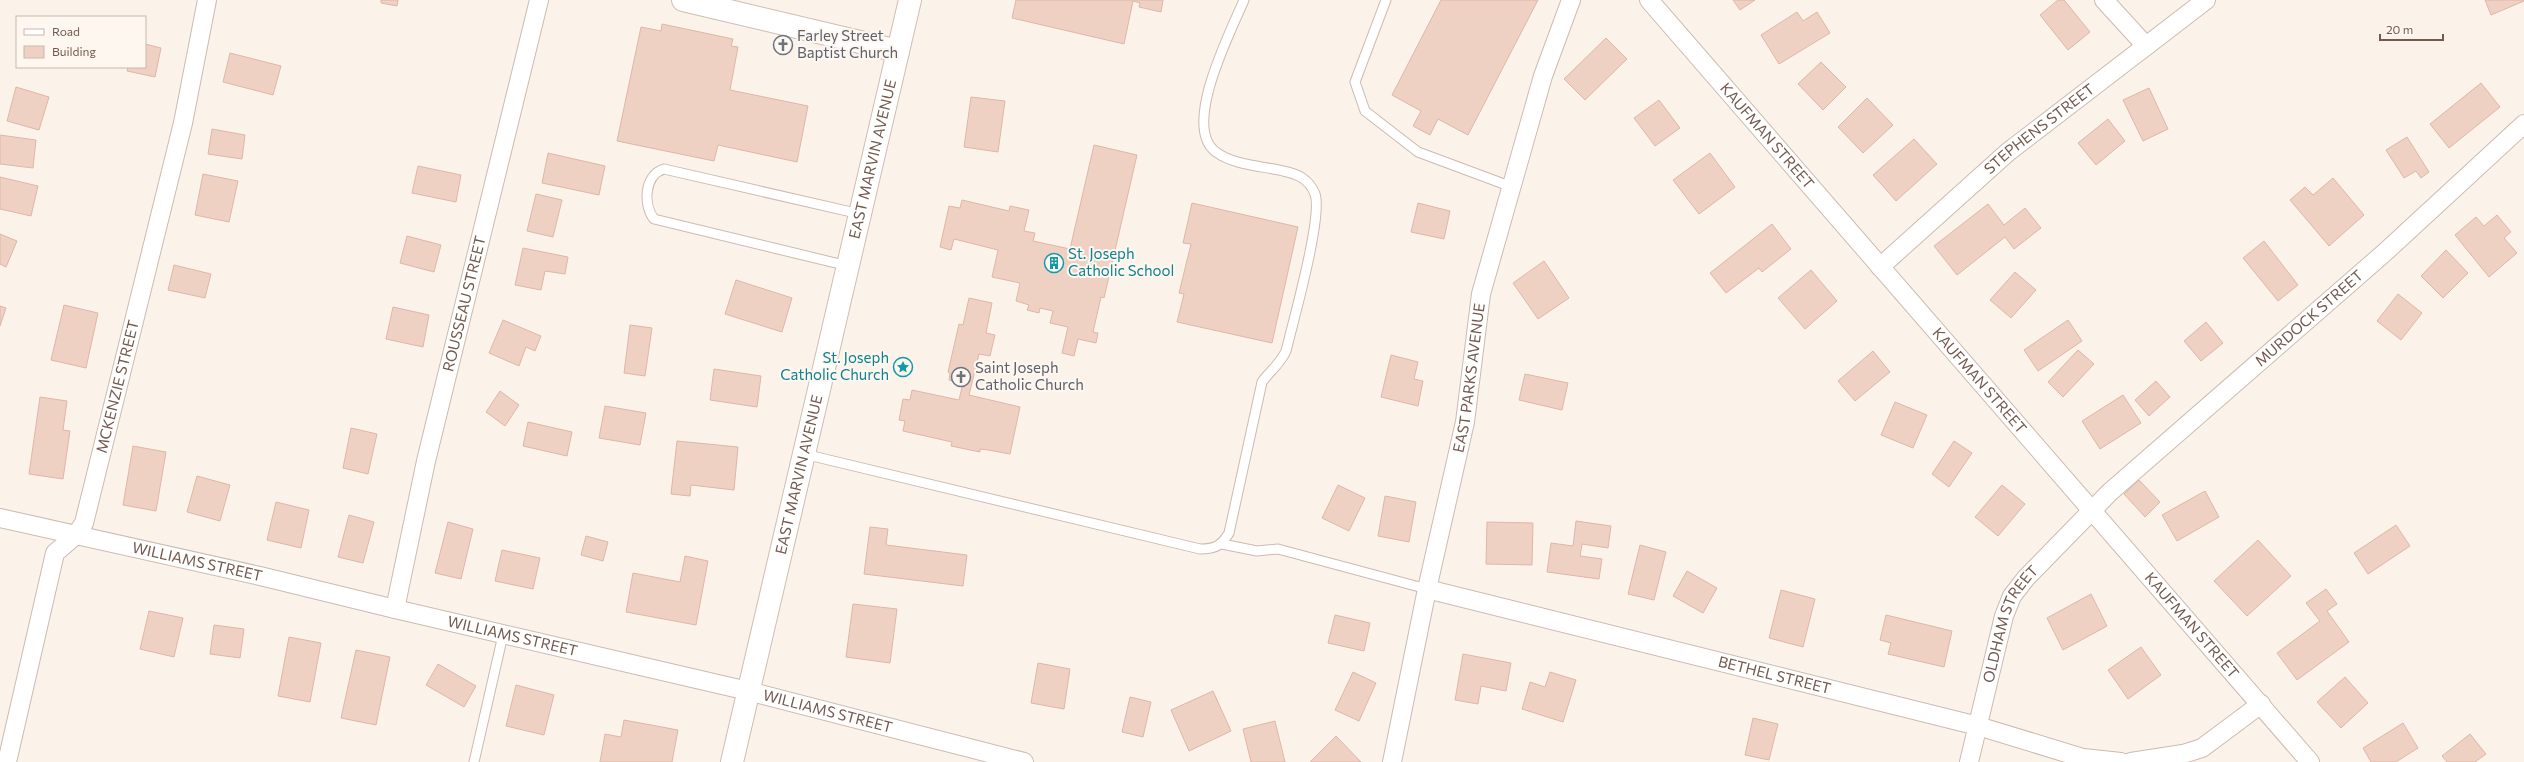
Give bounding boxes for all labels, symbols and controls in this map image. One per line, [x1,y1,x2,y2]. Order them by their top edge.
legend [16,16,146,68]
scale bar [2380,16,2443,42]
text: 20 m [2386,22,2413,36]
text: Road [52,24,80,38]
place label: Farley Street Baptist Church [797,26,898,61]
church icon: Farley Street Baptist Church [772,34,794,56]
text: Building [52,44,96,58]
street label: EAST MARVIN AVENUE [844,77,899,241]
street label: KAUFMAN STREET [1717,79,1819,192]
street label: STEPHENS STREET [1980,79,2098,177]
street label: ROUSSEAU STREET [438,234,489,373]
place label: St. Joseph Catholic School [1068,244,1174,279]
building icon: St. Joseph Catholic School [1043,252,1065,274]
street label: MURDOCK STREET [2251,265,2367,370]
street label: EAST PARKS AVENUE [1448,302,1488,454]
street label: MCKENZIE STREET [92,318,142,455]
street label: KAUFMAN STREET [1929,323,2031,437]
place label: St. Joseph Catholic Church [780,348,889,383]
place icon: St. Joseph Catholic Church [892,356,914,378]
place label: Saint Joseph Catholic Church [975,358,1084,393]
church icon: Saint Joseph Catholic Church [950,366,972,388]
street label: EAST MARVIN AVENUE [771,393,825,556]
street label: WILLIAMS STREET [130,538,265,584]
street label: OLDHAM STREET [1978,561,2042,684]
street label: KAUFMAN STREET [2142,568,2243,682]
street label: WILLIAMS STREET [446,612,580,659]
street label: BETHEL STREET [1716,652,1833,697]
street label: WILLIAMS STREET [761,685,895,736]

